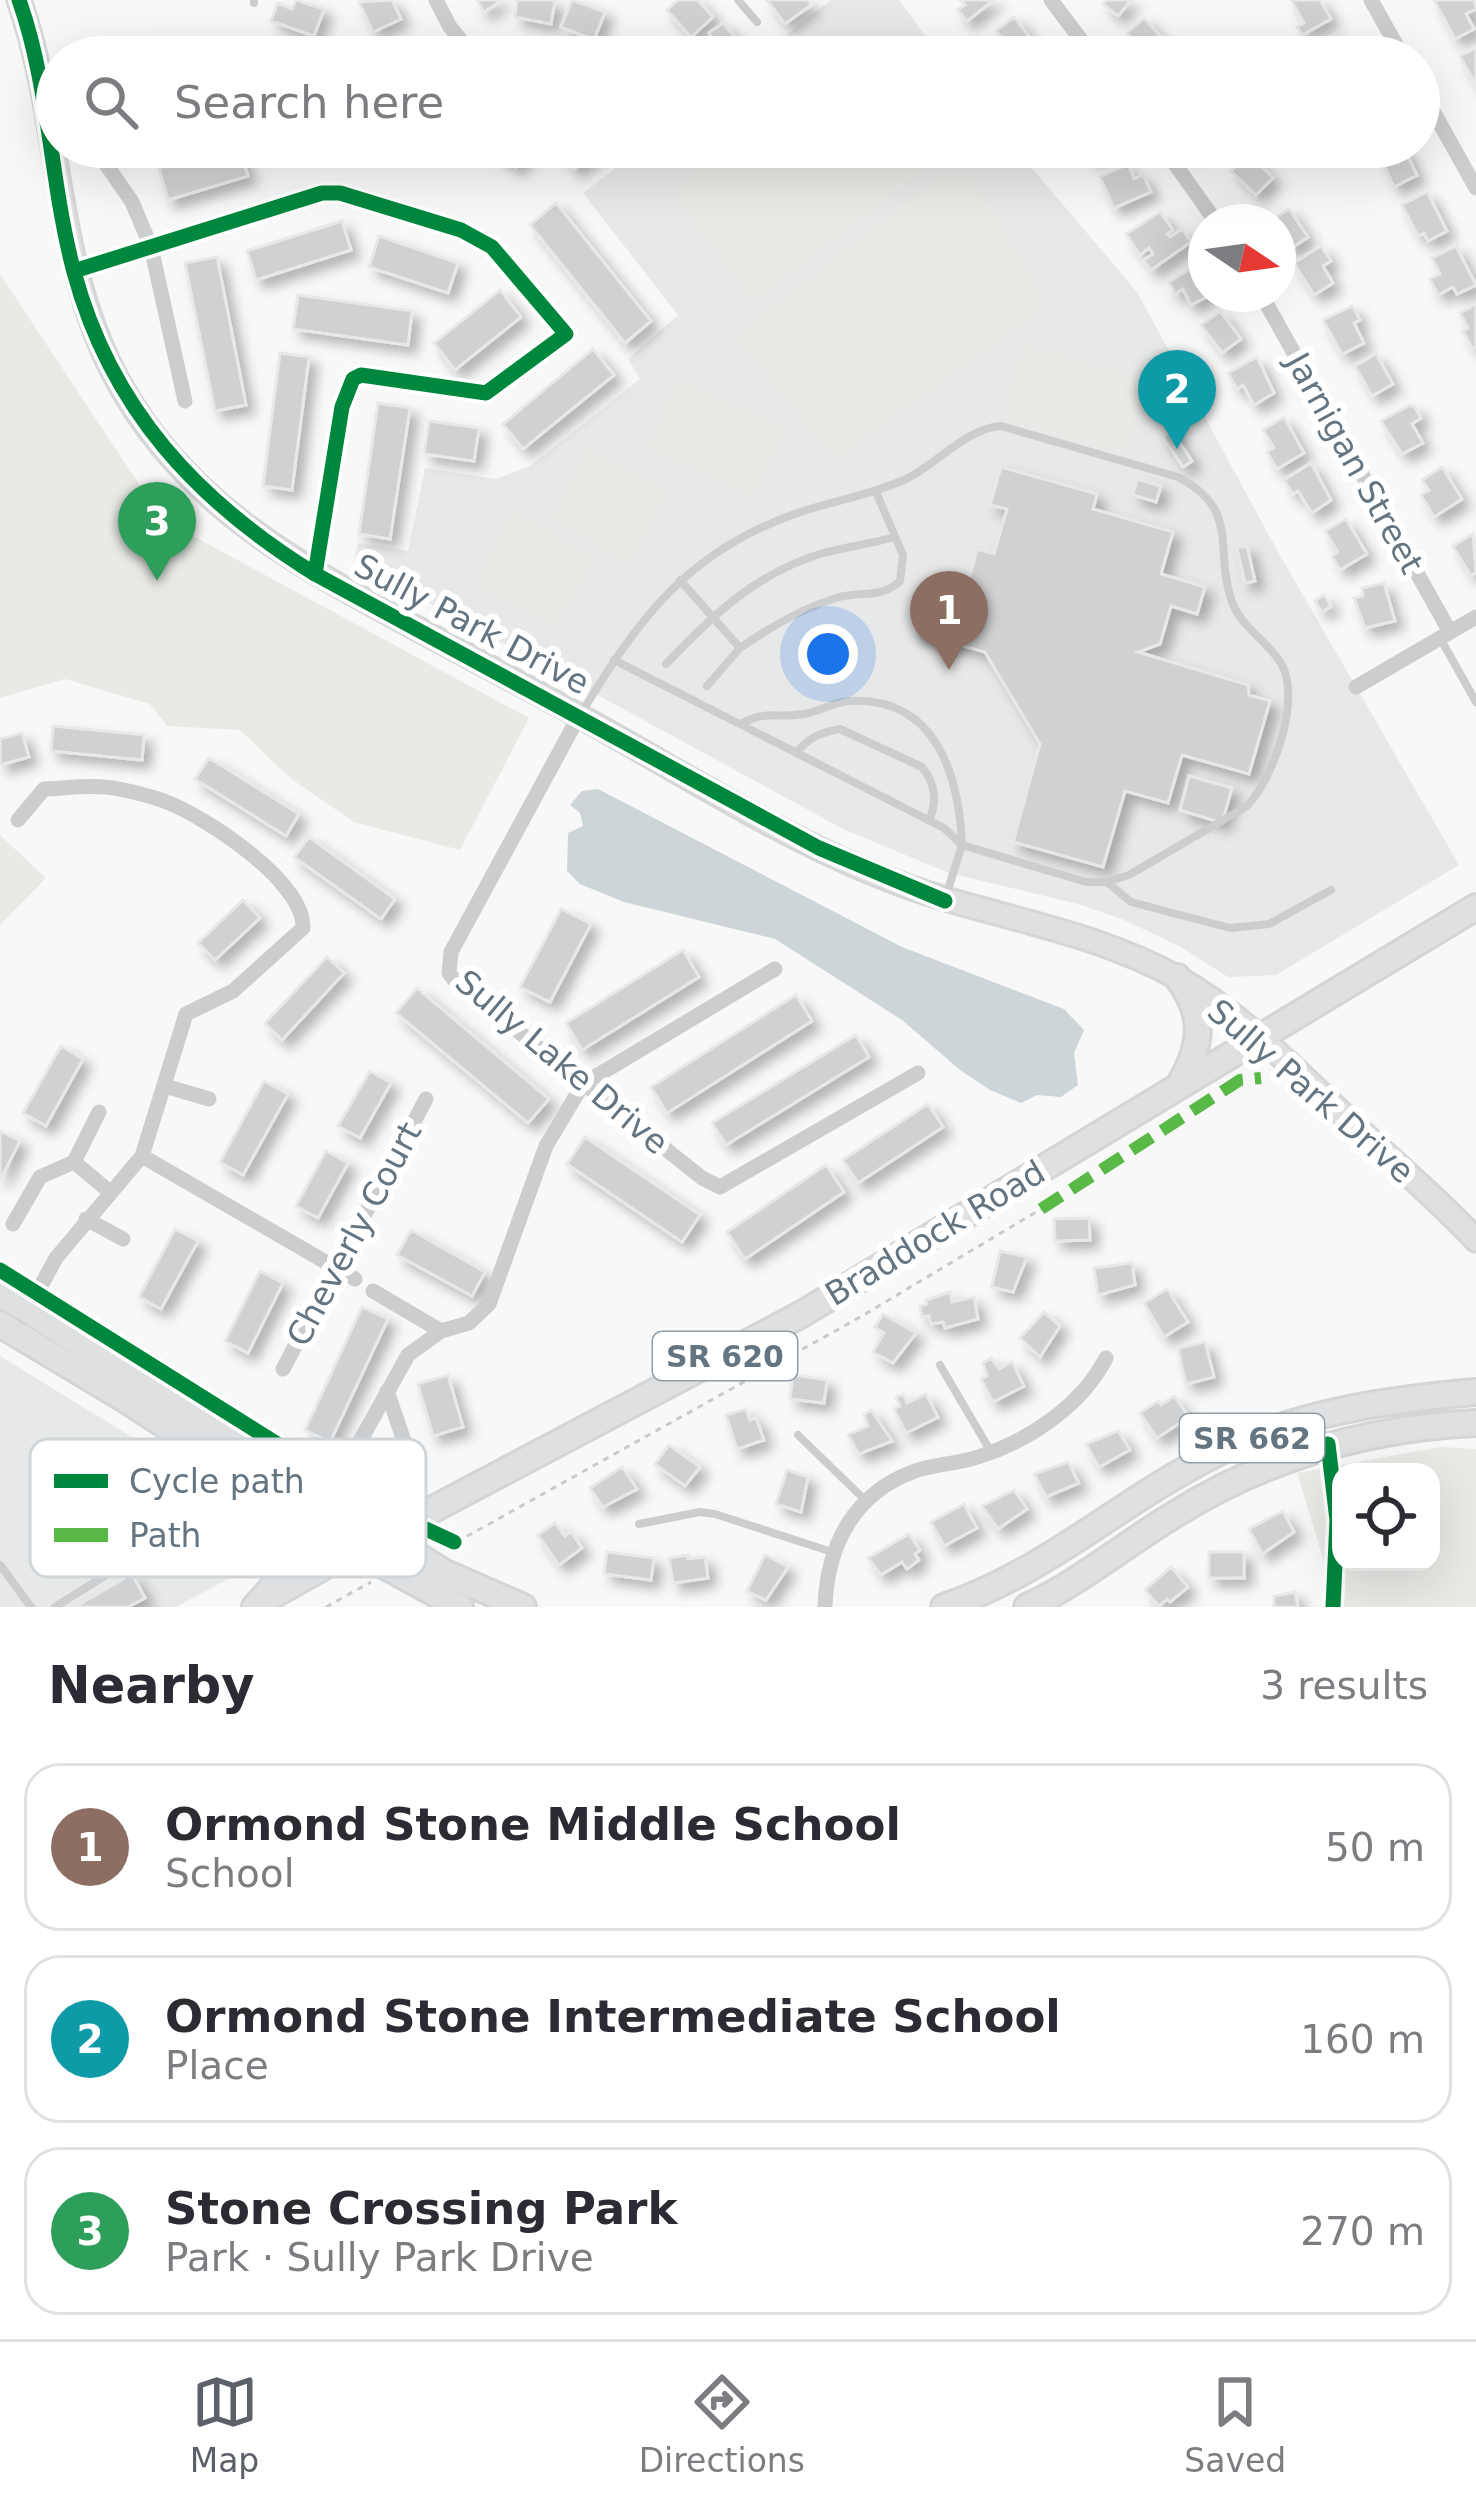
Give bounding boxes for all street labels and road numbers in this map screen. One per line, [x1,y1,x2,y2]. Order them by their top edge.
street label: Jarnigan Street [1277,344,1432,580]
street label: Sully Park Drive [348,546,596,702]
street label: Sully Lake Drive [448,962,676,1162]
street label: Sully Park Drive [1200,991,1422,1191]
street label: Cheverly Court [279,1116,429,1352]
street label: Braddock Road [818,1152,1052,1314]
road number: SR 620 [653,1332,797,1380]
road number: SR 662 [1180,1414,1324,1462]

